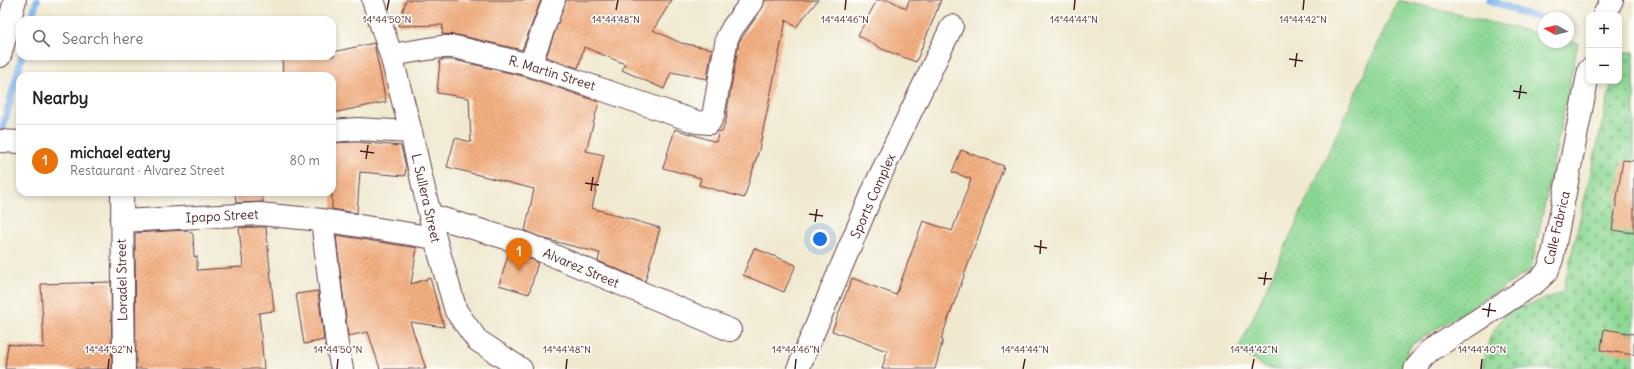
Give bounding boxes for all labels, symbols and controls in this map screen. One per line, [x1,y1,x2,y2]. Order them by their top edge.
north arrow [1538,12,1574,48]
map controls [1586,12,1622,84]
button: + [1586,12,1622,48]
text: 14°44'50"N [363,13,412,26]
text: 14°44'48"N [592,13,640,26]
text: 14°44'46"N [821,13,869,26]
text: 14°44'44"N [1050,13,1098,26]
text: 14°44'42"N [1279,13,1327,26]
search box [16,16,336,60]
icon: search [30,27,52,49]
text: Search here [62,29,143,48]
button: − [1586,48,1622,84]
street label: R. Martin Street [507,52,598,94]
text: Nearby [32,87,88,109]
text: michael eatery [70,143,171,162]
street label: Sports Complex [847,150,900,241]
text: 1 [42,152,48,169]
text: 80 m [289,152,320,169]
street label: L. Sullera Street [407,152,445,245]
text: Restaurant · Alvarez Street [70,162,225,179]
street label: Calle Fabrica [1540,189,1574,267]
street label: Ipapo Street [185,206,259,226]
your location [810,229,830,249]
street label: Loradel Street [113,238,131,321]
pin: 1 [506,238,532,271]
street label: Alvarez Street [540,244,622,292]
text: 14°44'52"N [85,343,133,356]
text: 14°44'50"N [314,343,363,356]
text: 14°44'48"N [543,343,591,356]
text: 14°44'46"N [772,343,820,356]
text: 14°44'44"N [1001,343,1049,356]
text: 14°44'42"N [1230,343,1278,356]
text: 14°44'40"N [1458,343,1506,356]

